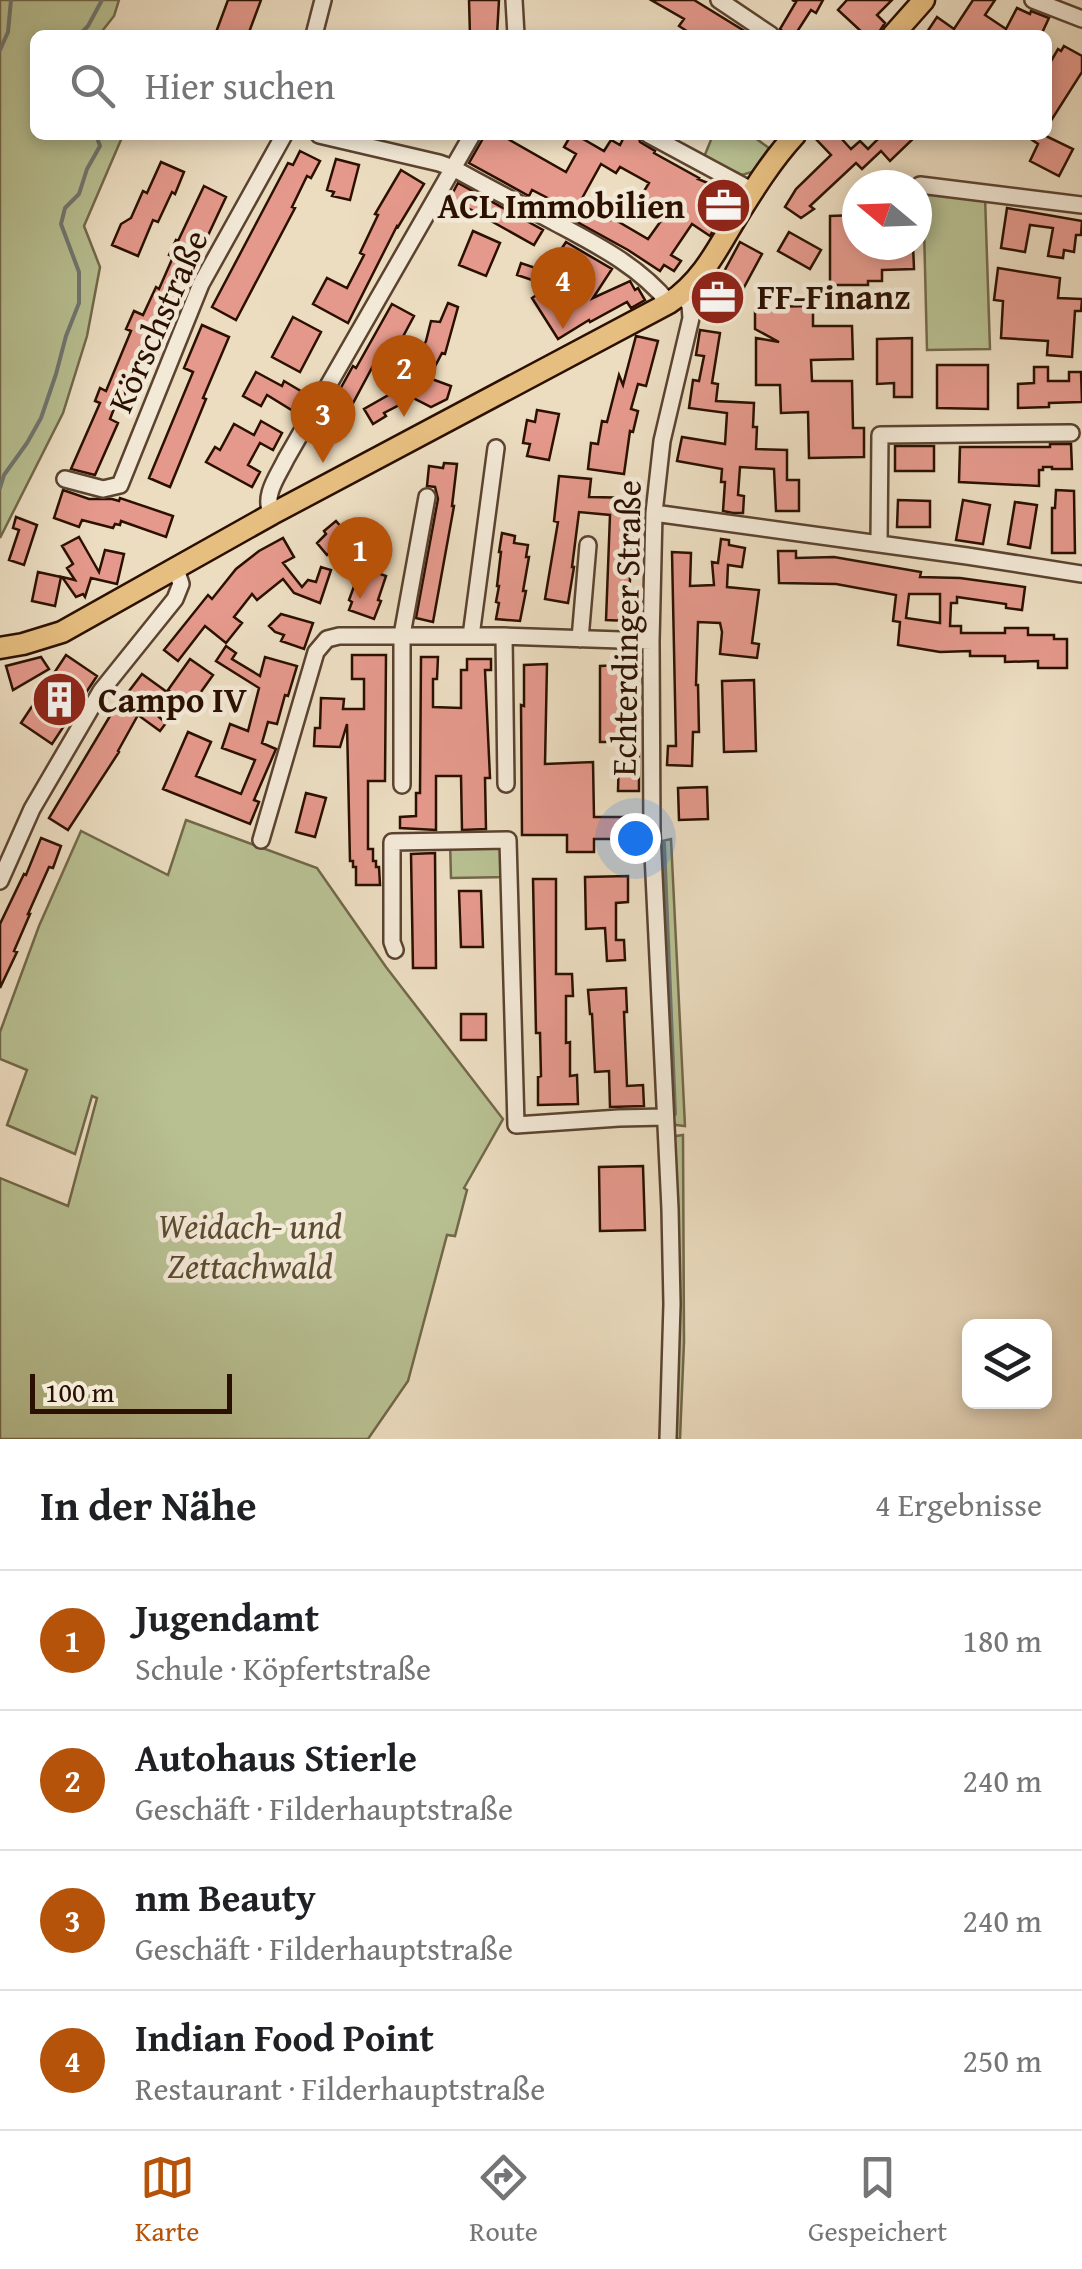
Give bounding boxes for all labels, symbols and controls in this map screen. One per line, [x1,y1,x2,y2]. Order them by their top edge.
search box [30,30,1052,140]
text: Hier suchen [145,57,335,113]
icon: search [65,58,120,113]
north arrow [842,170,932,260]
office icon: ACL Immobilien [694,176,754,236]
place label: ACL Immobilien [437,180,685,231]
street label: Körschstraße [95,221,221,420]
pin: 4 [530,246,596,329]
office icon: FF-Finanz [688,267,748,327]
place label: FF-Finanz [757,271,911,322]
pin: 2 [372,334,436,417]
pin: 3 [290,380,356,463]
street label: Echterdinger Straße [597,479,654,777]
pin: 1 [328,516,392,599]
building icon: Campo IV [29,670,89,730]
place label: Campo IV [98,674,247,725]
your location [610,813,661,864]
park label: Weidach- und Zettachwald [158,1200,342,1291]
map controls [962,1319,1052,1409]
button: layers [962,1319,1052,1409]
scale bar [30,1369,232,1414]
text: 100 m [45,1371,114,1412]
text: In der Nähe [40,1474,257,1535]
text: 4 Ergebnisse [875,1481,1042,1528]
text: Jugendamt [135,1589,319,1645]
text: 1 [64,1617,81,1664]
text: 180 m [963,1617,1042,1664]
text: Schule · Köpfertstraße [135,1645,431,1692]
text: Autohaus Stierle [135,1729,417,1785]
text: 2 [64,1757,81,1804]
text: 240 m [963,1757,1042,1804]
text: Geschäft · Filderhauptstraße [135,1785,513,1832]
text: nm Beauty [135,1869,316,1925]
text: 3 [64,1897,81,1944]
text: 240 m [963,1897,1042,1944]
text: Geschäft · Filderhauptstraße [135,1925,513,1972]
text: Indian Food Point [135,2009,434,2065]
text: 4 [64,2037,81,2084]
text: 250 m [963,2037,1042,2084]
text: Restaurant · Filderhauptstraße [135,2065,545,2112]
tab: Karte [135,2150,199,2251]
tab: Route [469,2150,538,2251]
tab: Gespeichert [808,2150,947,2251]

